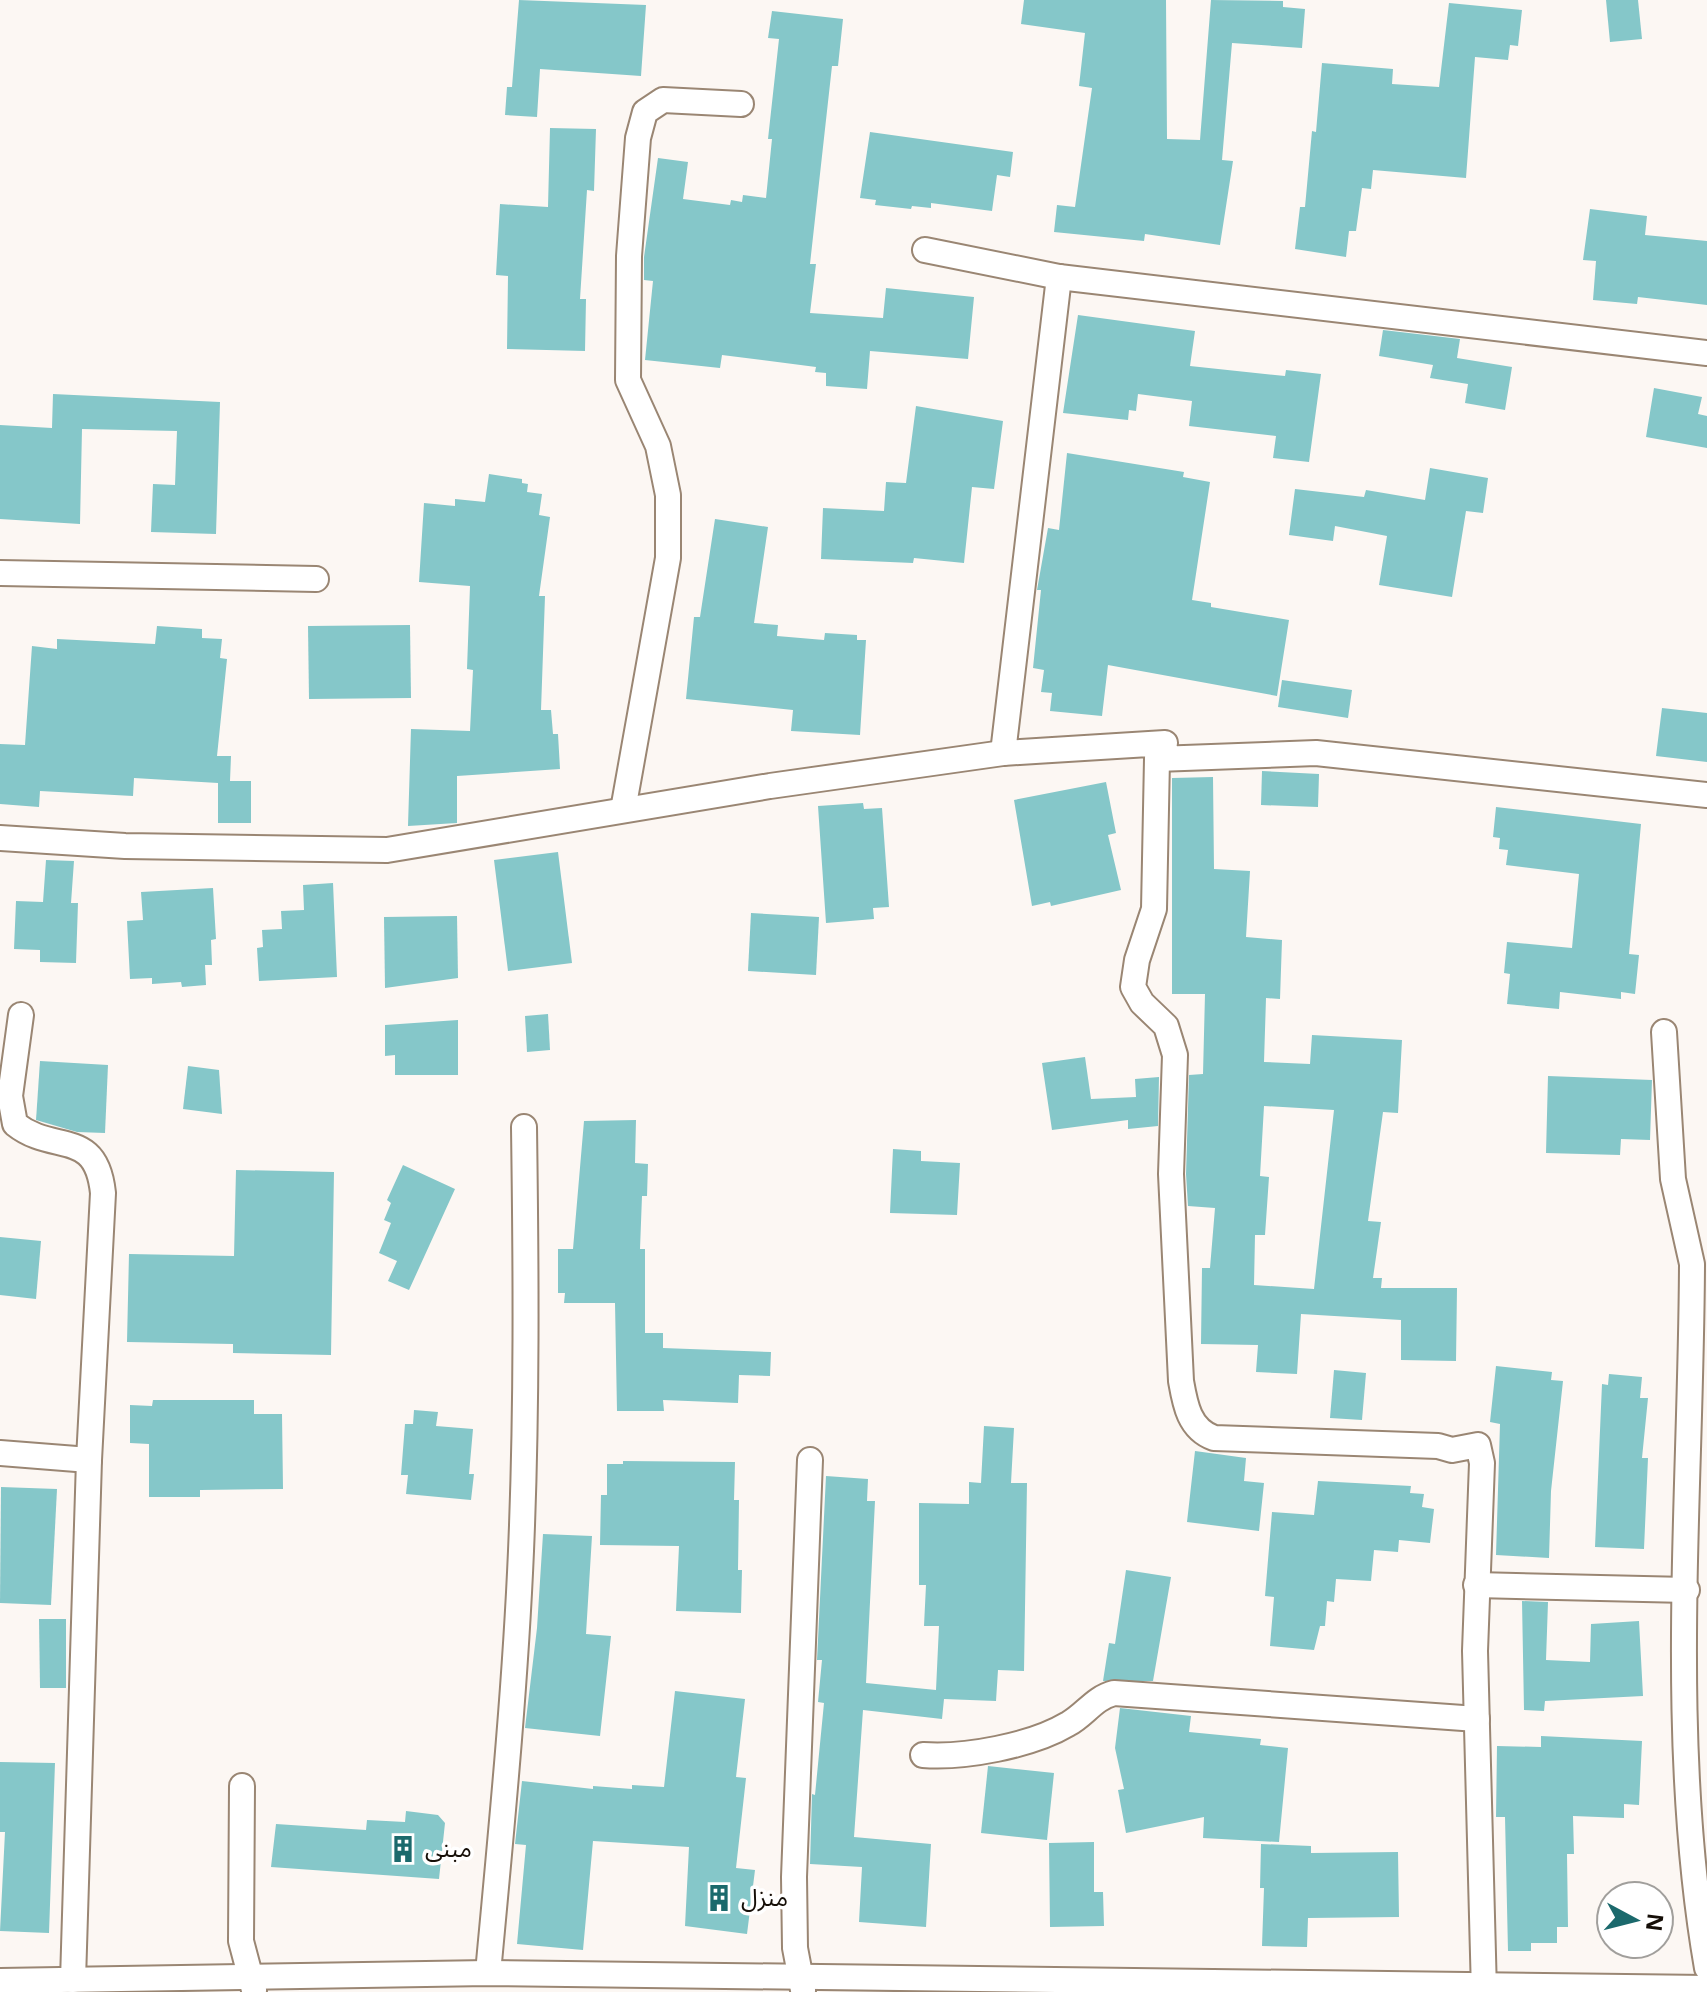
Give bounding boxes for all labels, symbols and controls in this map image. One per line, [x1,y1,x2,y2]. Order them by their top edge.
place label: مبنى [425,1824,472,1875]
building icon: مبنى [388,1834,418,1864]
place label: منزل [741,1873,788,1924]
north arrow [1595,1880,1675,1960]
building icon: منزل [704,1883,734,1913]
text: N [1630,1911,1678,1934]

